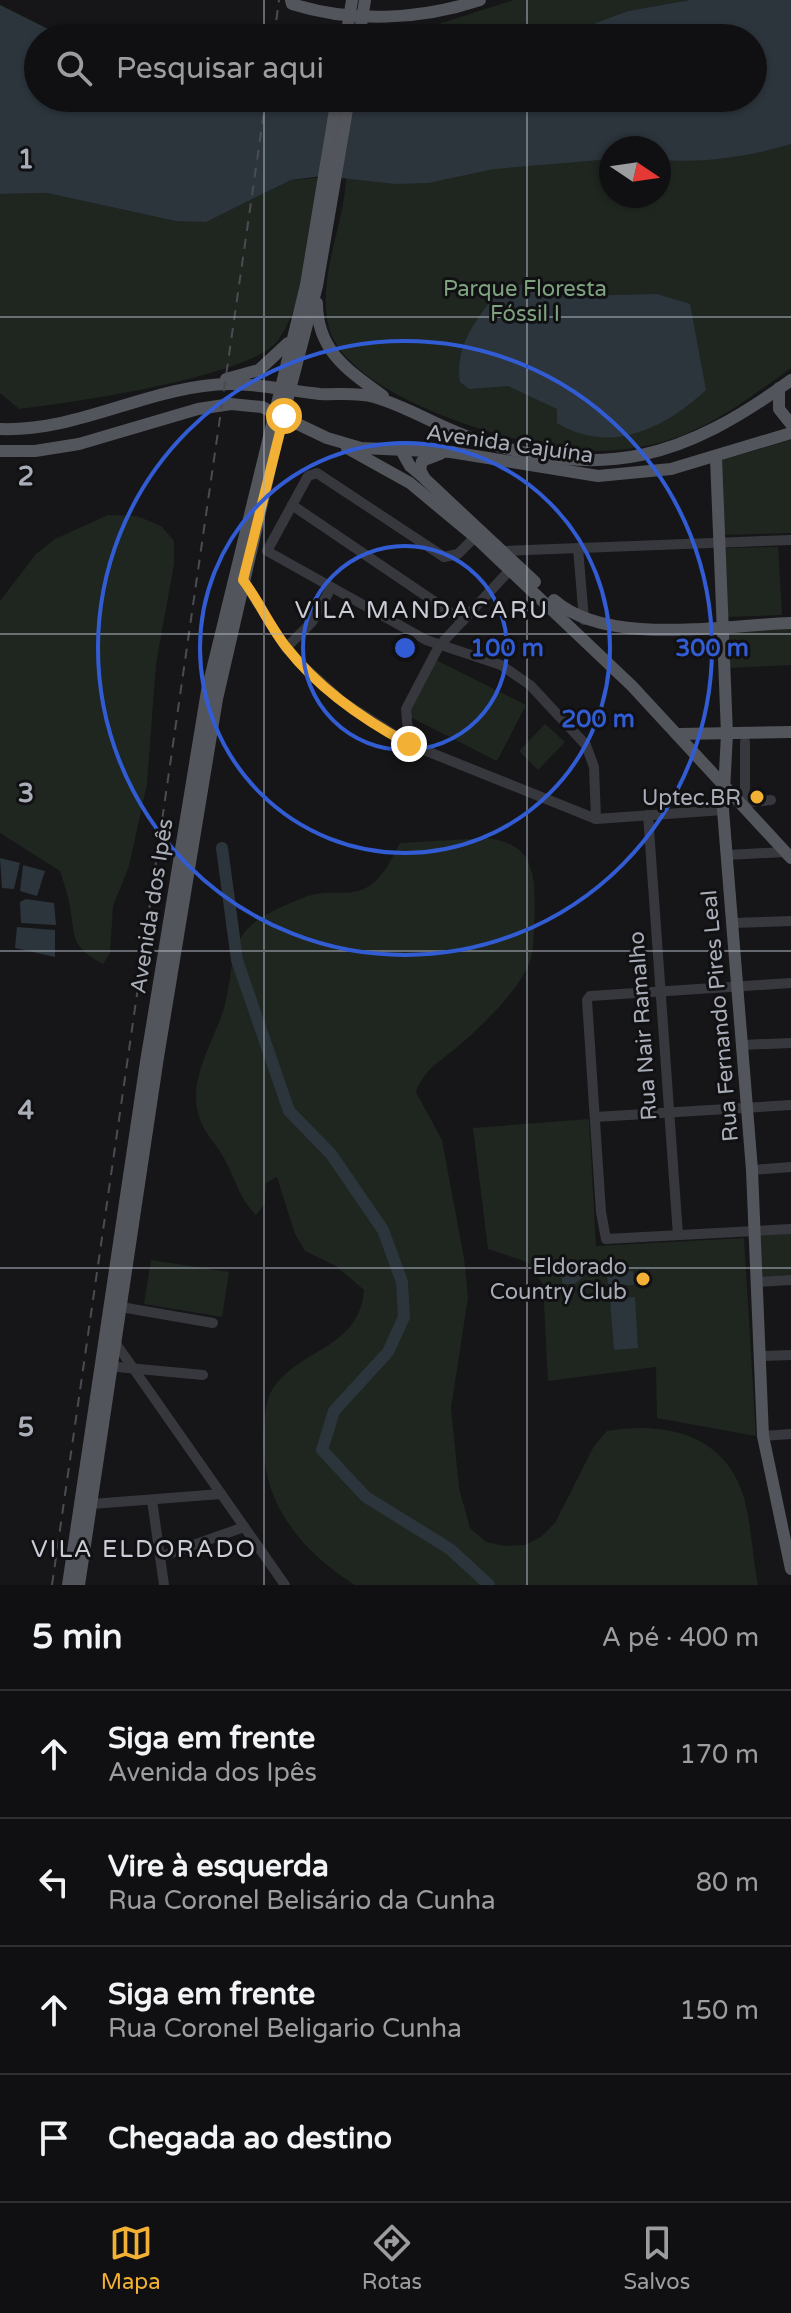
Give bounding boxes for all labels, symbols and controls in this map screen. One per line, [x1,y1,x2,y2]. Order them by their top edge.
search box [24,24,767,112]
icon: search [52,46,96,90]
text: Pesquisar aqui [116,50,324,87]
north arrow [599,136,671,208]
text: 1 [18,144,34,175]
park label: Parque Floresta Fóssil I [443,276,607,327]
route start [266,398,302,434]
street label: Avenida Cajuína [425,419,595,469]
text: 2 [18,461,34,492]
district label: VILA MANDACARU [295,596,549,625]
centre of rings [391,634,419,662]
text: 100 m [470,634,544,663]
text: 300 m [675,634,749,663]
text: 200 m [561,705,635,734]
route end [391,726,427,762]
text: 3 [18,778,34,809]
place label: Uptec.BR [642,785,741,811]
marker: Uptec.BR [748,788,766,806]
street label: Avenida dos Ipês [125,817,179,996]
street label: Rua Fernando Pires Leal [696,889,744,1143]
street label: Rua Nair Ramalho [623,930,663,1121]
text: 4 [18,1095,34,1126]
place label: Eldorado Country Club [490,1254,627,1305]
marker: Eldorado Country Club [634,1270,652,1288]
text: 5 [18,1412,34,1443]
district label: VILA ELDORADO [31,1535,257,1564]
text: 5 min [32,1617,123,1658]
text: A pé · 400 m [602,1622,759,1653]
text: Siga em frente [108,1720,315,1757]
icon: ahead [32,1732,76,1776]
text: 170 m [679,1739,759,1770]
text: Avenida dos Ipês [108,1757,317,1788]
text: Vire à esquerda [108,1848,329,1885]
icon: left [32,1860,76,1904]
text: 80 m [696,1867,759,1898]
text: Rua Coronel Belisário da Cunha [108,1885,496,1916]
text: Siga em frente [108,1976,315,2013]
icon: ahead [32,1988,76,2032]
text: 150 m [679,1995,759,2026]
text: Rua Coronel Beligario Cunha [108,2013,462,2044]
icon: arrive [32,2116,76,2160]
text: Chegada ao destino [108,2120,392,2157]
tab: Mapa [101,2221,161,2295]
tab: Rotas [362,2221,422,2295]
tab: Salvos [623,2221,690,2295]

